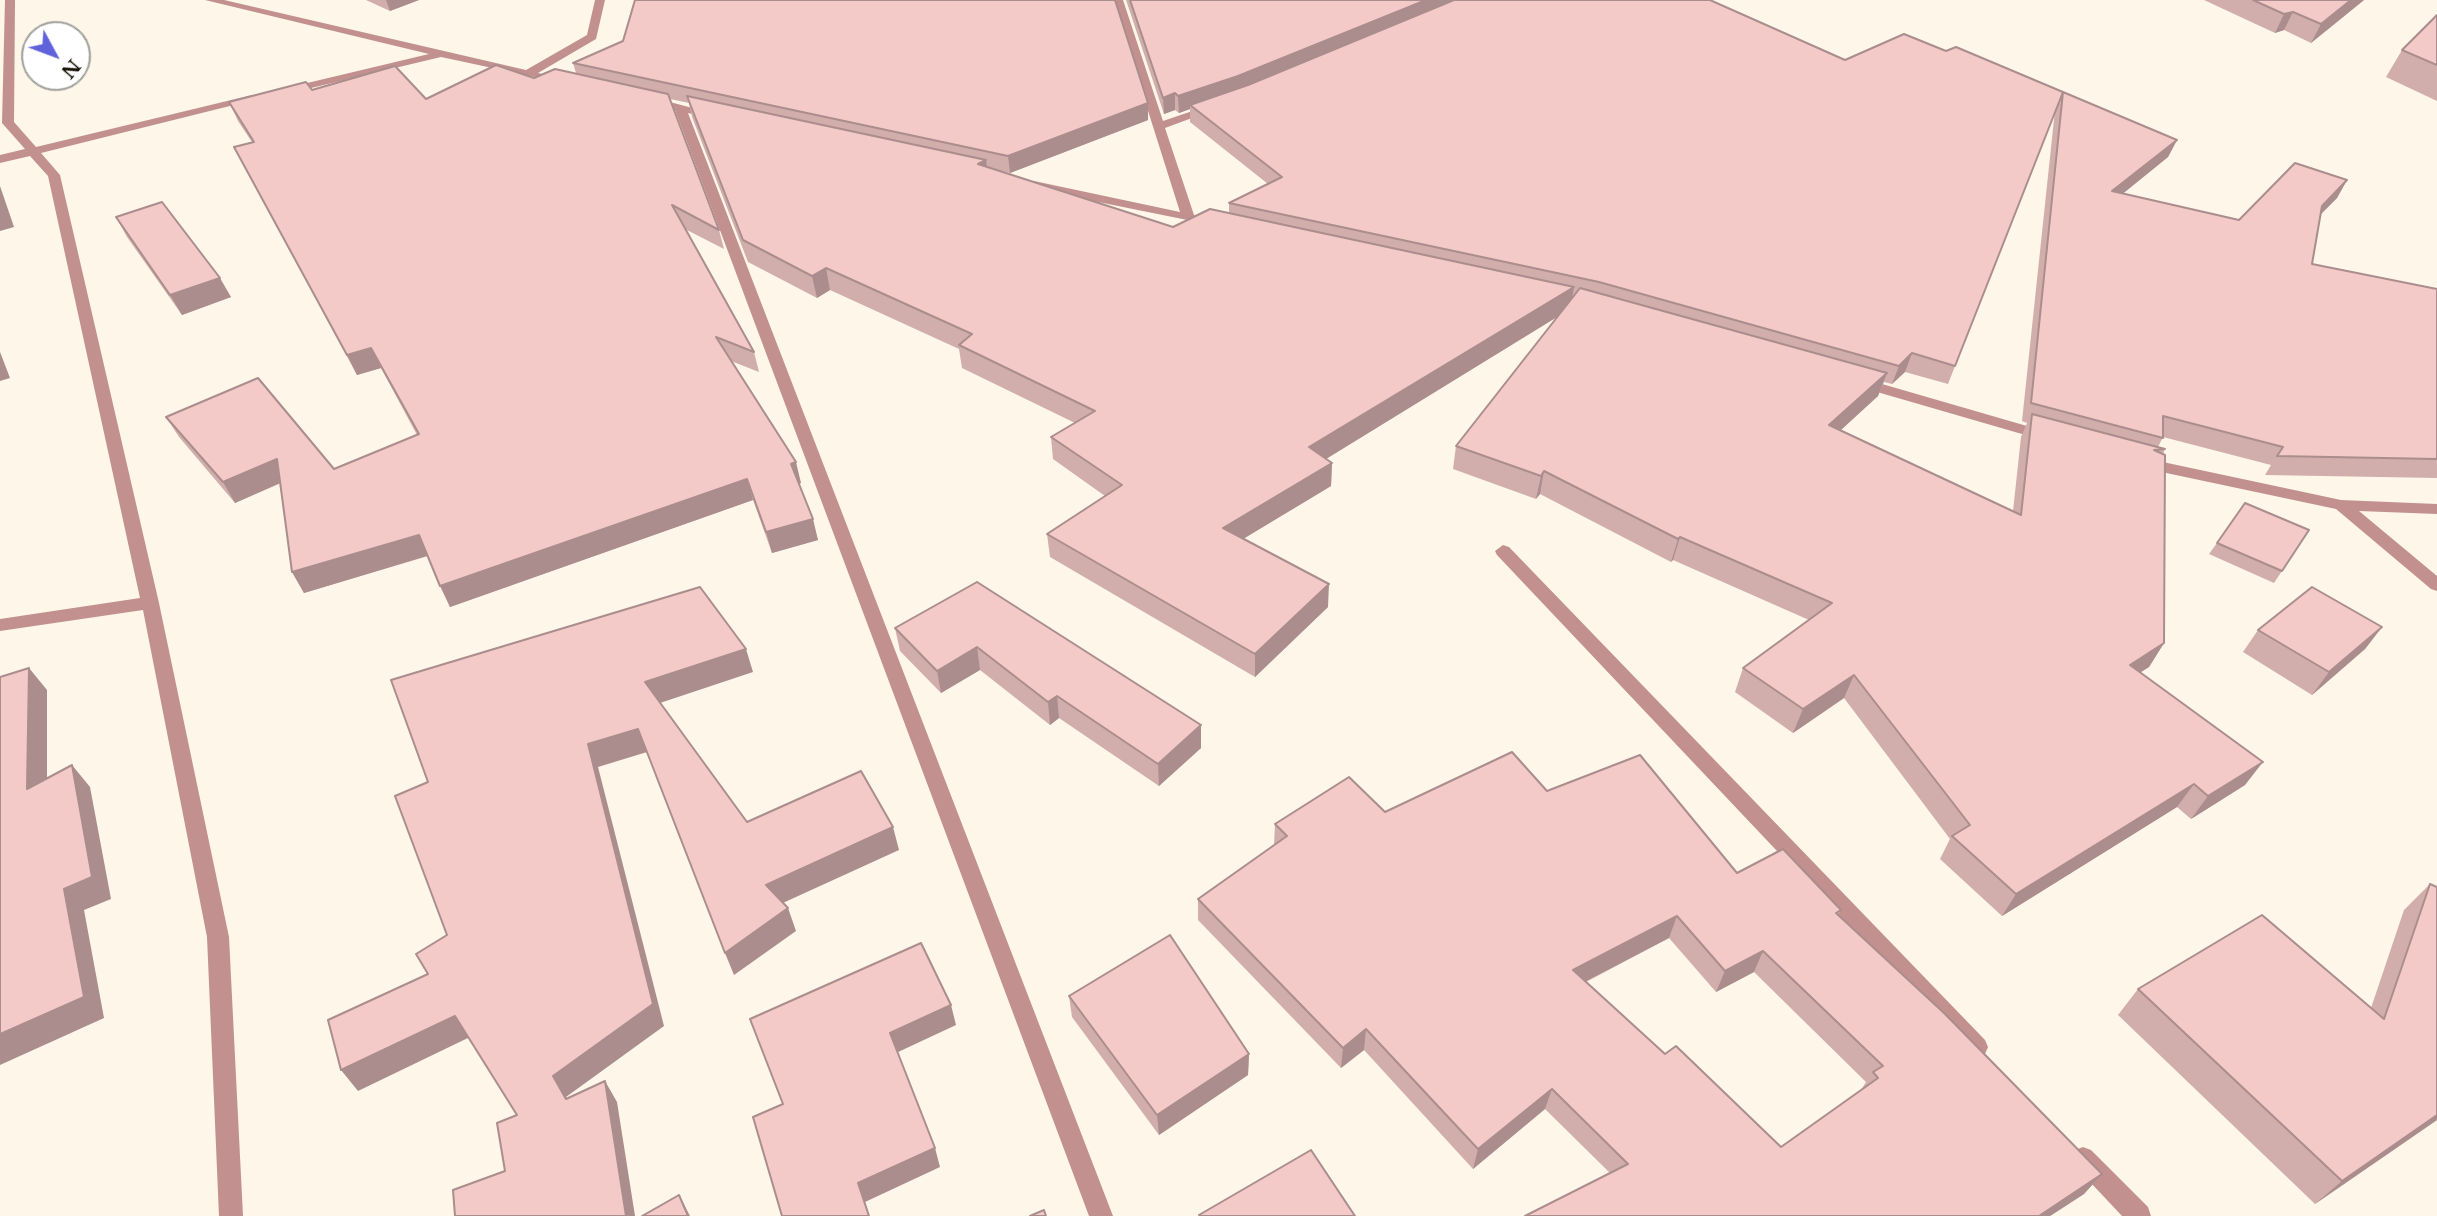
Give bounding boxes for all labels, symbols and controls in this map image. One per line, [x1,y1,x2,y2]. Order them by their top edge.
north arrow [21,21,91,91]
text: N [56,55,85,83]

